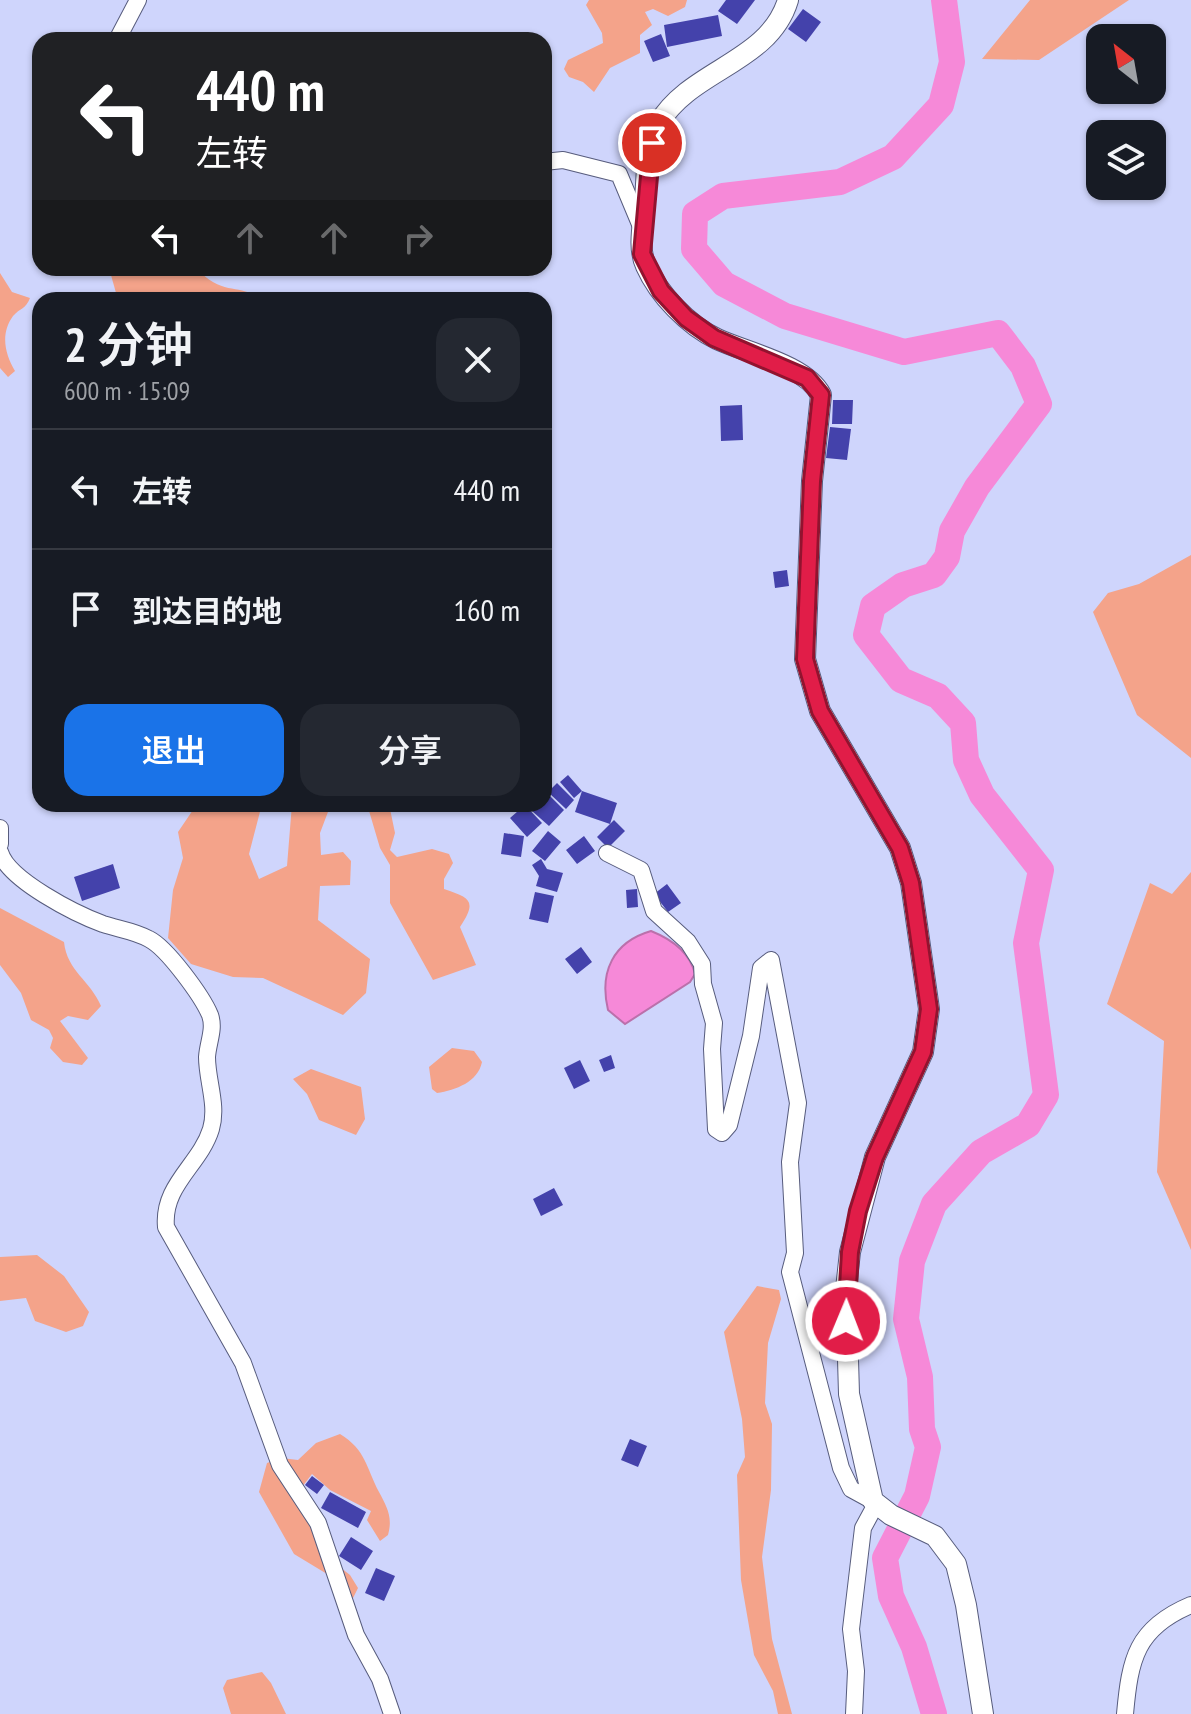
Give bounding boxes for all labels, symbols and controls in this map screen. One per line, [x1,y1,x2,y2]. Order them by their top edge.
north arrow [1086,24,1166,104]
map controls [1086,24,1166,200]
text: 440 m [196,54,325,126]
icon: left [64,64,168,168]
pin [618,109,686,177]
button: layers [1086,120,1166,200]
icon: arrive [630,121,674,165]
text: 左转 [196,129,268,176]
icon: left [144,216,188,260]
icon: ahead [228,216,272,260]
icon: ahead [312,216,356,260]
icon: right [396,216,440,260]
text: 2 分钟 [64,313,193,375]
button: close [436,318,520,402]
text: 600 m · 15:09 [64,374,190,407]
icon: left [64,467,108,511]
text: 440 m [454,470,520,509]
text: 左转 [132,471,192,510]
icon: arrive [64,587,108,631]
text: 160 m [454,590,520,629]
text: 到达目的地 [132,591,282,630]
button: 退出 [64,704,284,796]
button: 分享 [300,704,520,796]
position arrow [804,1279,888,1363]

